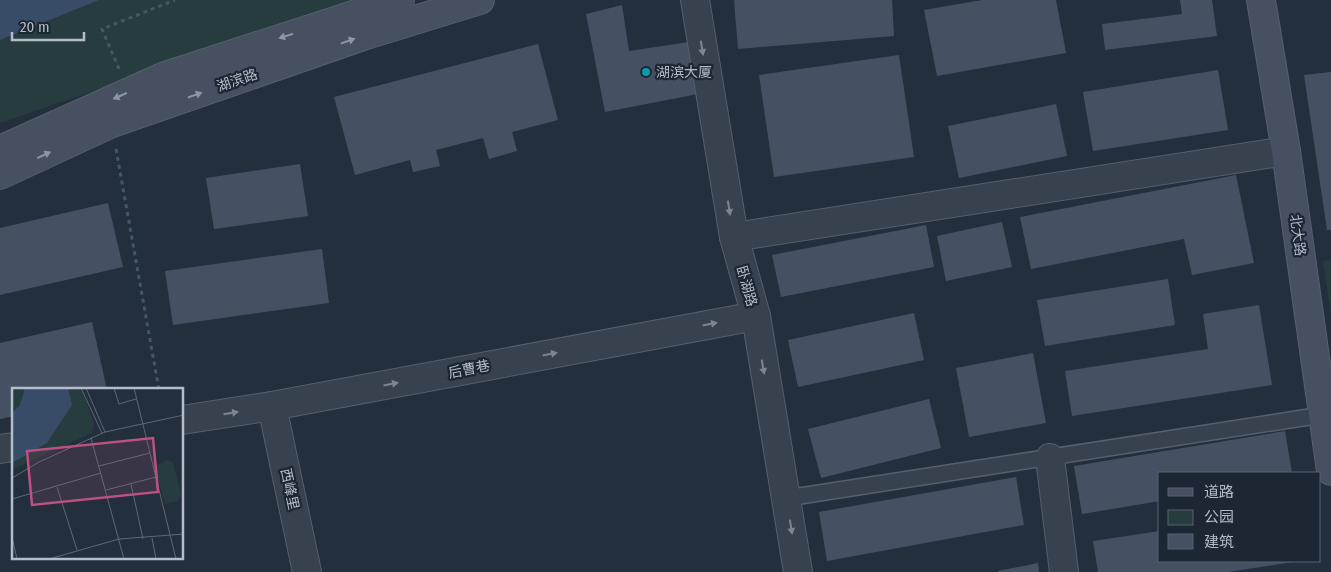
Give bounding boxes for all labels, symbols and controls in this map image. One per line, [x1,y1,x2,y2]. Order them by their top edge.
scale bar [12,10,85,42]
text: 20 m [20,18,50,36]
one-way arrow [279,33,294,40]
one-way arrow [341,37,356,44]
one-way arrow [699,40,707,56]
place label: 湖滨大厦 [656,64,712,81]
street label: 湖滨路 [215,66,260,95]
marker: 湖滨大厦 [640,66,652,78]
one-way arrow [188,90,203,98]
one-way arrow [113,92,127,100]
one-way arrow [37,150,51,158]
one-way arrow [726,201,734,217]
street label: 北大路 [1286,213,1309,257]
street label: 卧湖路 [733,264,760,309]
one-way arrow [702,320,718,328]
one-way arrow [543,350,558,358]
street label: 后曹巷 [447,357,491,382]
one-way arrow [759,359,767,375]
one-way arrow [383,380,398,388]
inset map [12,388,184,560]
one-way arrow [223,408,239,416]
street label: 西峰里 [277,467,302,511]
legend [1158,472,1321,562]
text: 道路 [1204,483,1234,501]
text: 公园 [1204,508,1234,526]
one-way arrow [787,519,795,535]
text: 建筑 [1204,533,1234,551]

